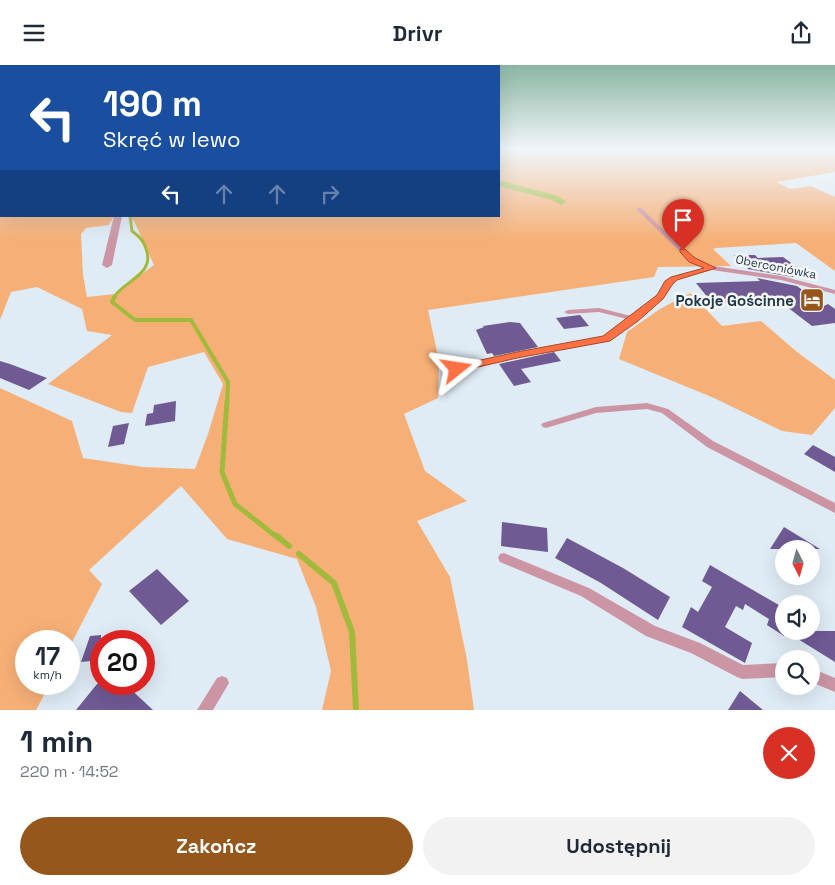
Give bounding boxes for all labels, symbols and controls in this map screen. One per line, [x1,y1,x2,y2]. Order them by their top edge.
icon: menu [20,19,48,47]
text: Drivr [393,19,442,47]
icon: share [787,19,815,47]
text: 190 m [103,82,202,126]
icon: left [20,85,85,150]
text: Skręć w lewo [103,125,241,153]
icon: left [157,180,185,208]
icon: ahead [210,180,238,208]
icon: ahead [263,180,291,208]
icon: right [316,180,344,208]
pin [662,199,704,250]
icon: arrive [669,206,697,234]
street label: Oberconiówka [734,251,818,283]
hotel icon: Pokoje Gościnne [799,287,825,313]
place label: Pokoje Gościnne [675,291,794,310]
position arrow [430,342,482,394]
north arrow [775,540,820,585]
map controls [775,540,820,695]
button: sound [775,595,820,640]
speed limit sign: 20 [90,630,155,695]
text: 17 [35,640,60,672]
button: search [775,650,820,695]
text: km/h [33,667,62,683]
text: 1 min [20,722,93,761]
button: close [763,727,815,779]
text: 220 m · 14:52 [20,761,118,782]
button: Zakończ [20,817,413,875]
button: Udostępnij [423,817,815,875]

